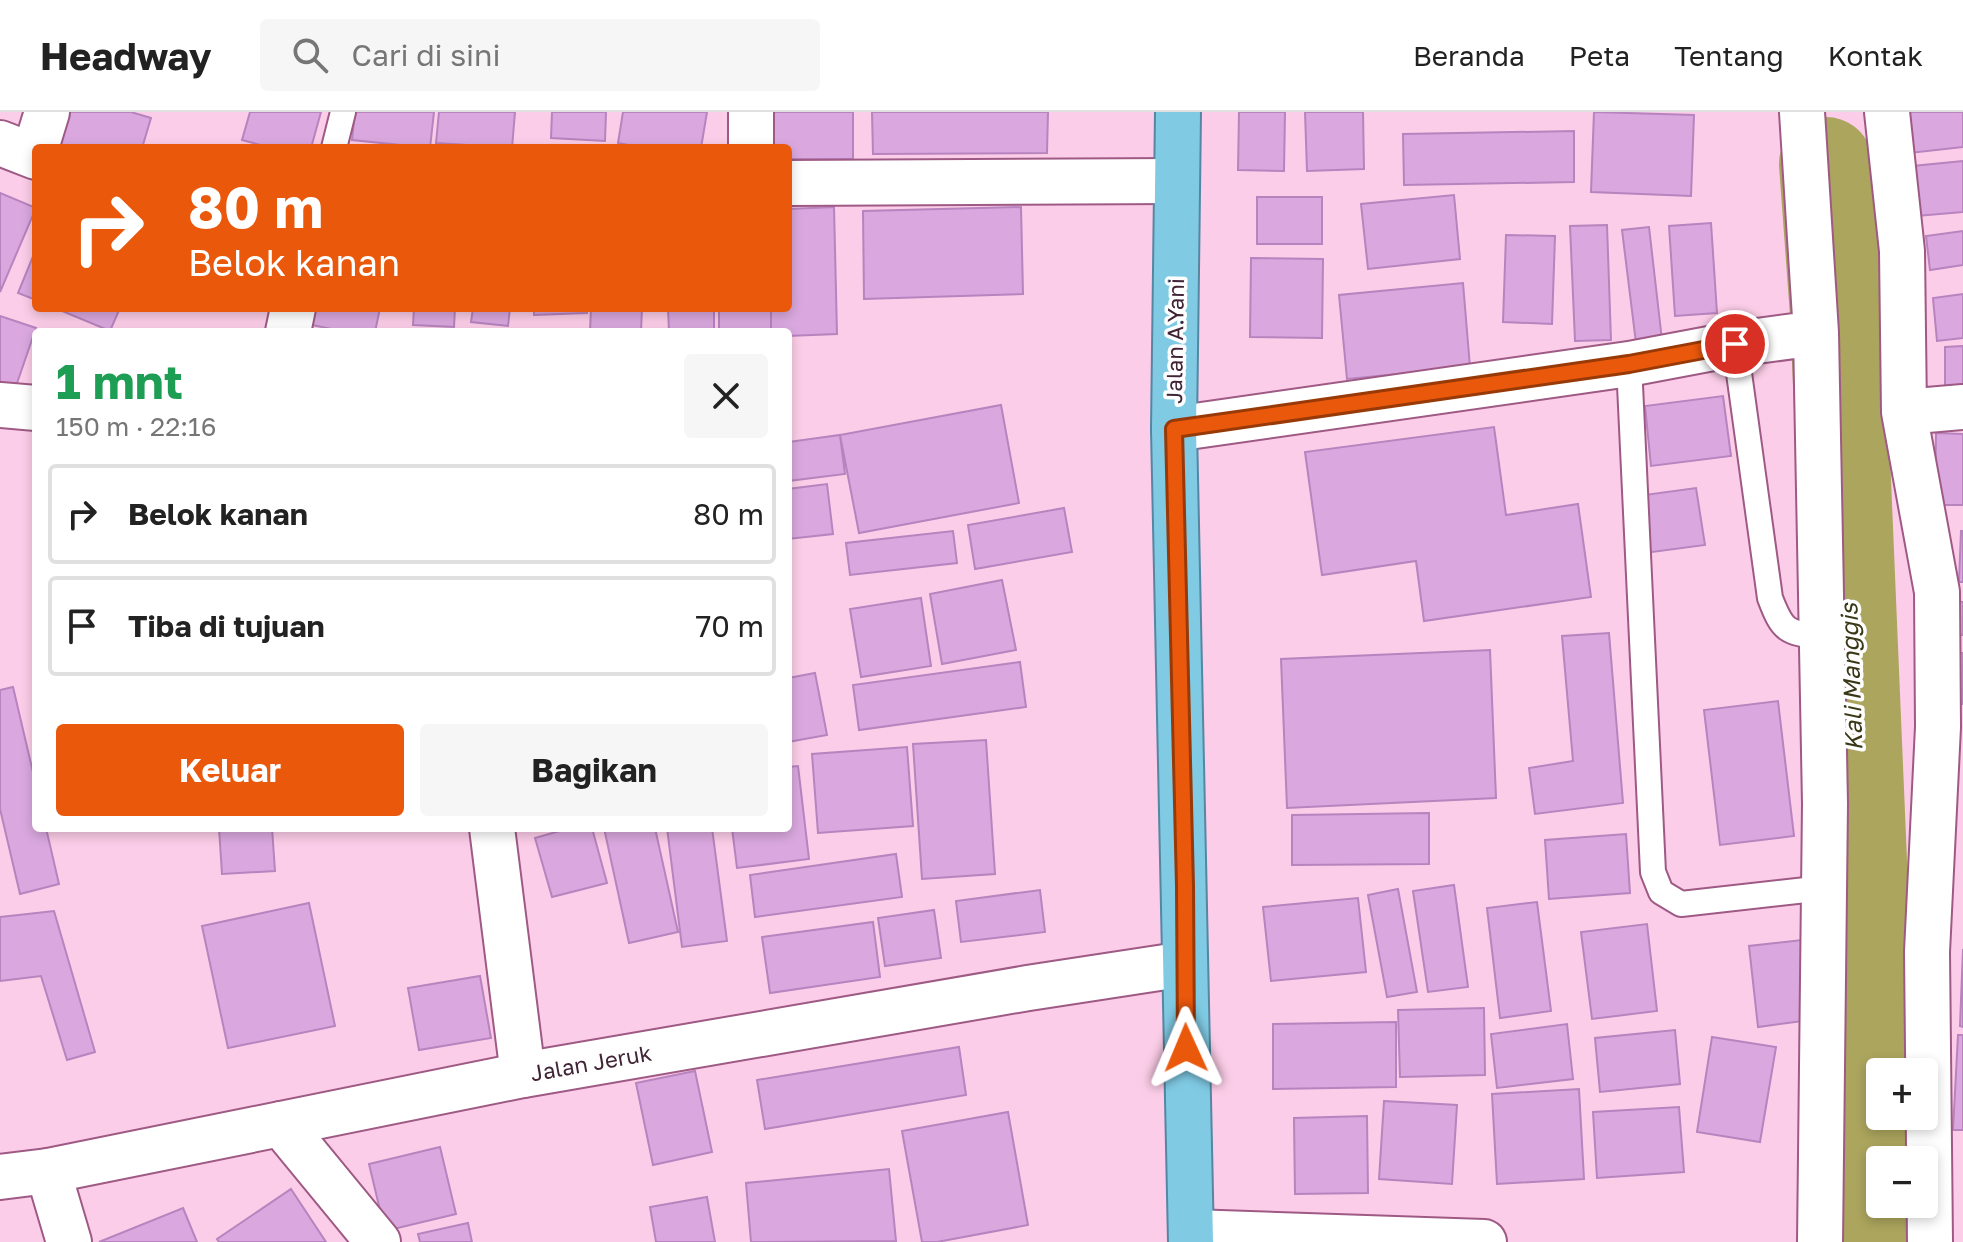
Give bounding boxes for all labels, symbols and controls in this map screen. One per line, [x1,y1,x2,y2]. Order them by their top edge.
search box [260,19,820,91]
text: Headway [40,33,212,78]
icon: search [288,33,332,77]
text: Cari di sini [352,37,501,73]
text: Beranda [1413,39,1525,72]
text: Peta [1569,39,1630,72]
text: Tentang [1674,39,1784,72]
text: Kontak [1828,39,1923,72]
text: 80 m [188,173,323,240]
icon: right [56,176,160,280]
text: Belok kanan [188,241,400,284]
street label: Jalan A.Yani [1160,278,1189,404]
pin [1701,310,1769,378]
icon: arrive [1713,322,1757,366]
text: 1 mnt [56,352,183,410]
button: close [684,354,768,438]
text: 150 m · 22:16 [56,411,216,442]
icon: right [60,492,104,536]
text: Belok kanan [128,496,308,532]
text: 80 m [693,496,764,532]
water label: Kali Manggis [1833,601,1869,751]
icon: arrive [60,604,104,648]
text: Tiba di tujuan [128,608,325,644]
text: 70 m [695,608,764,644]
button: Keluar [56,724,404,816]
button: Bagikan [420,724,768,816]
position arrow [1144,1006,1228,1090]
street label: Jalan Jeruk [528,1039,654,1086]
map controls [1866,1058,1938,1218]
button: + [1866,1058,1938,1130]
button: − [1866,1146,1938,1218]

